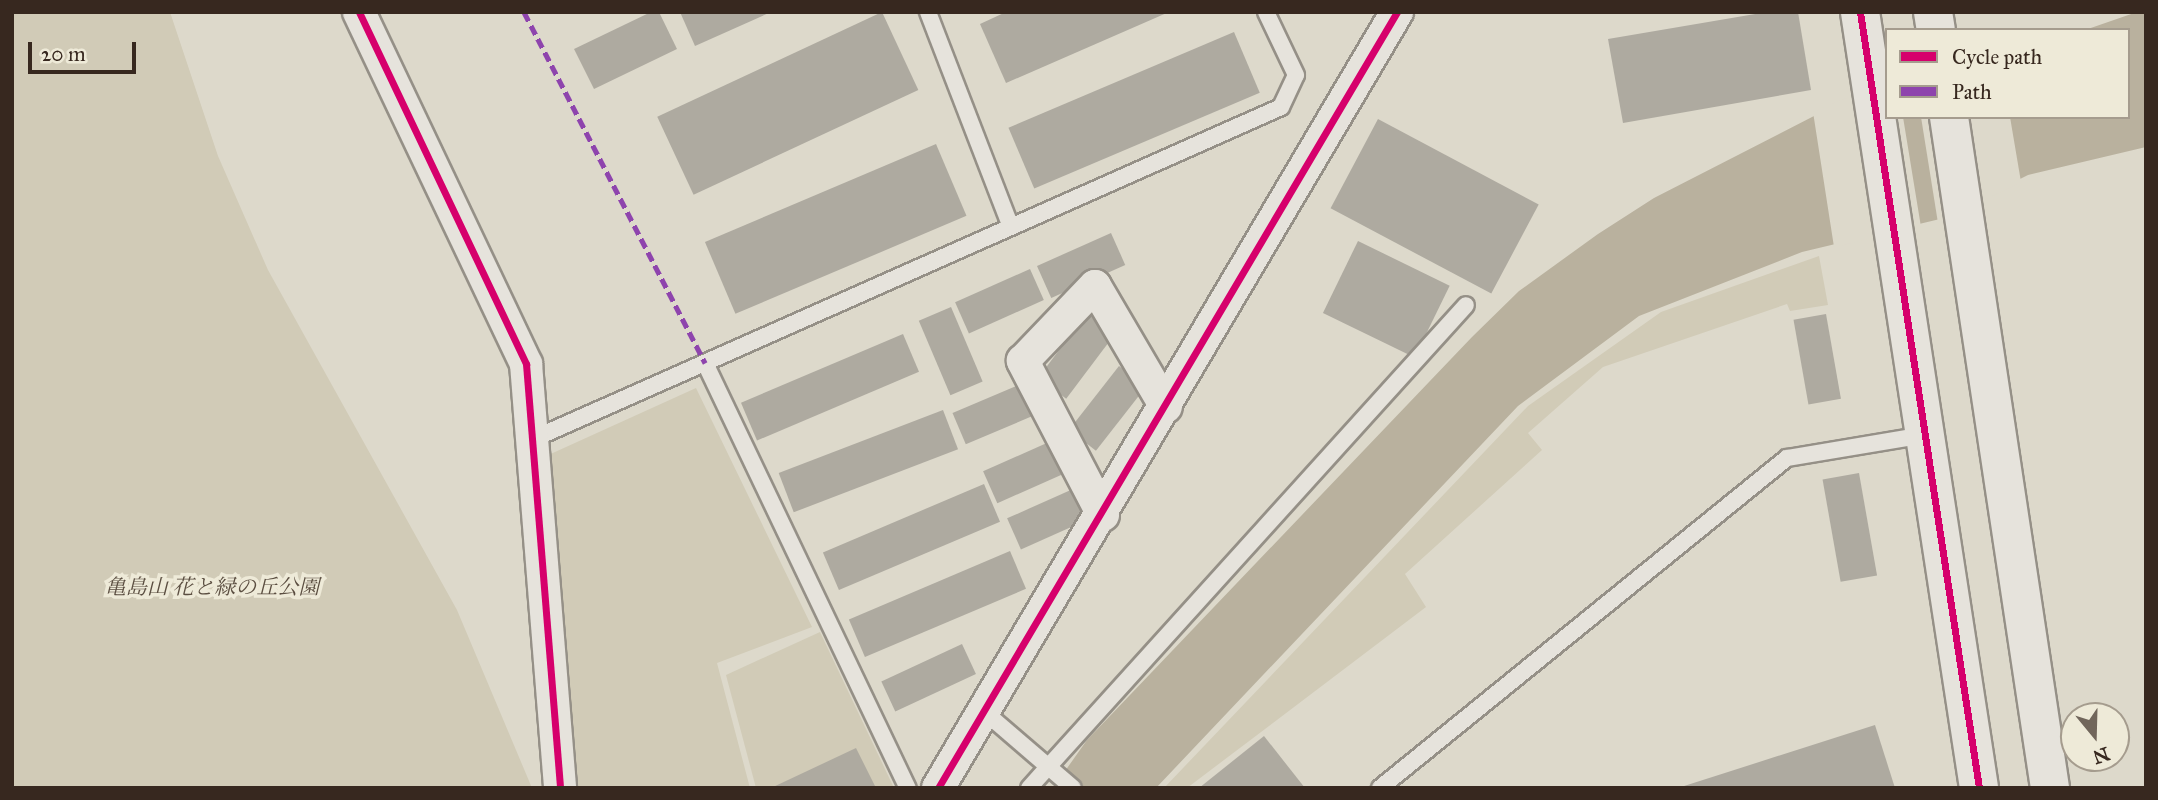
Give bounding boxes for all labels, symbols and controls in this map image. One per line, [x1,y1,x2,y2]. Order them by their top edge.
scale bar [32,28,140,72]
legend [1885,28,2130,119]
text: 20 m [41,41,86,67]
text: Cycle path [1952,44,2042,70]
text: Path [1952,79,1992,105]
park label: 亀島山 花と緑の丘公園 [105,574,319,600]
north arrow [2060,702,2130,772]
text: N [2090,742,2113,769]

